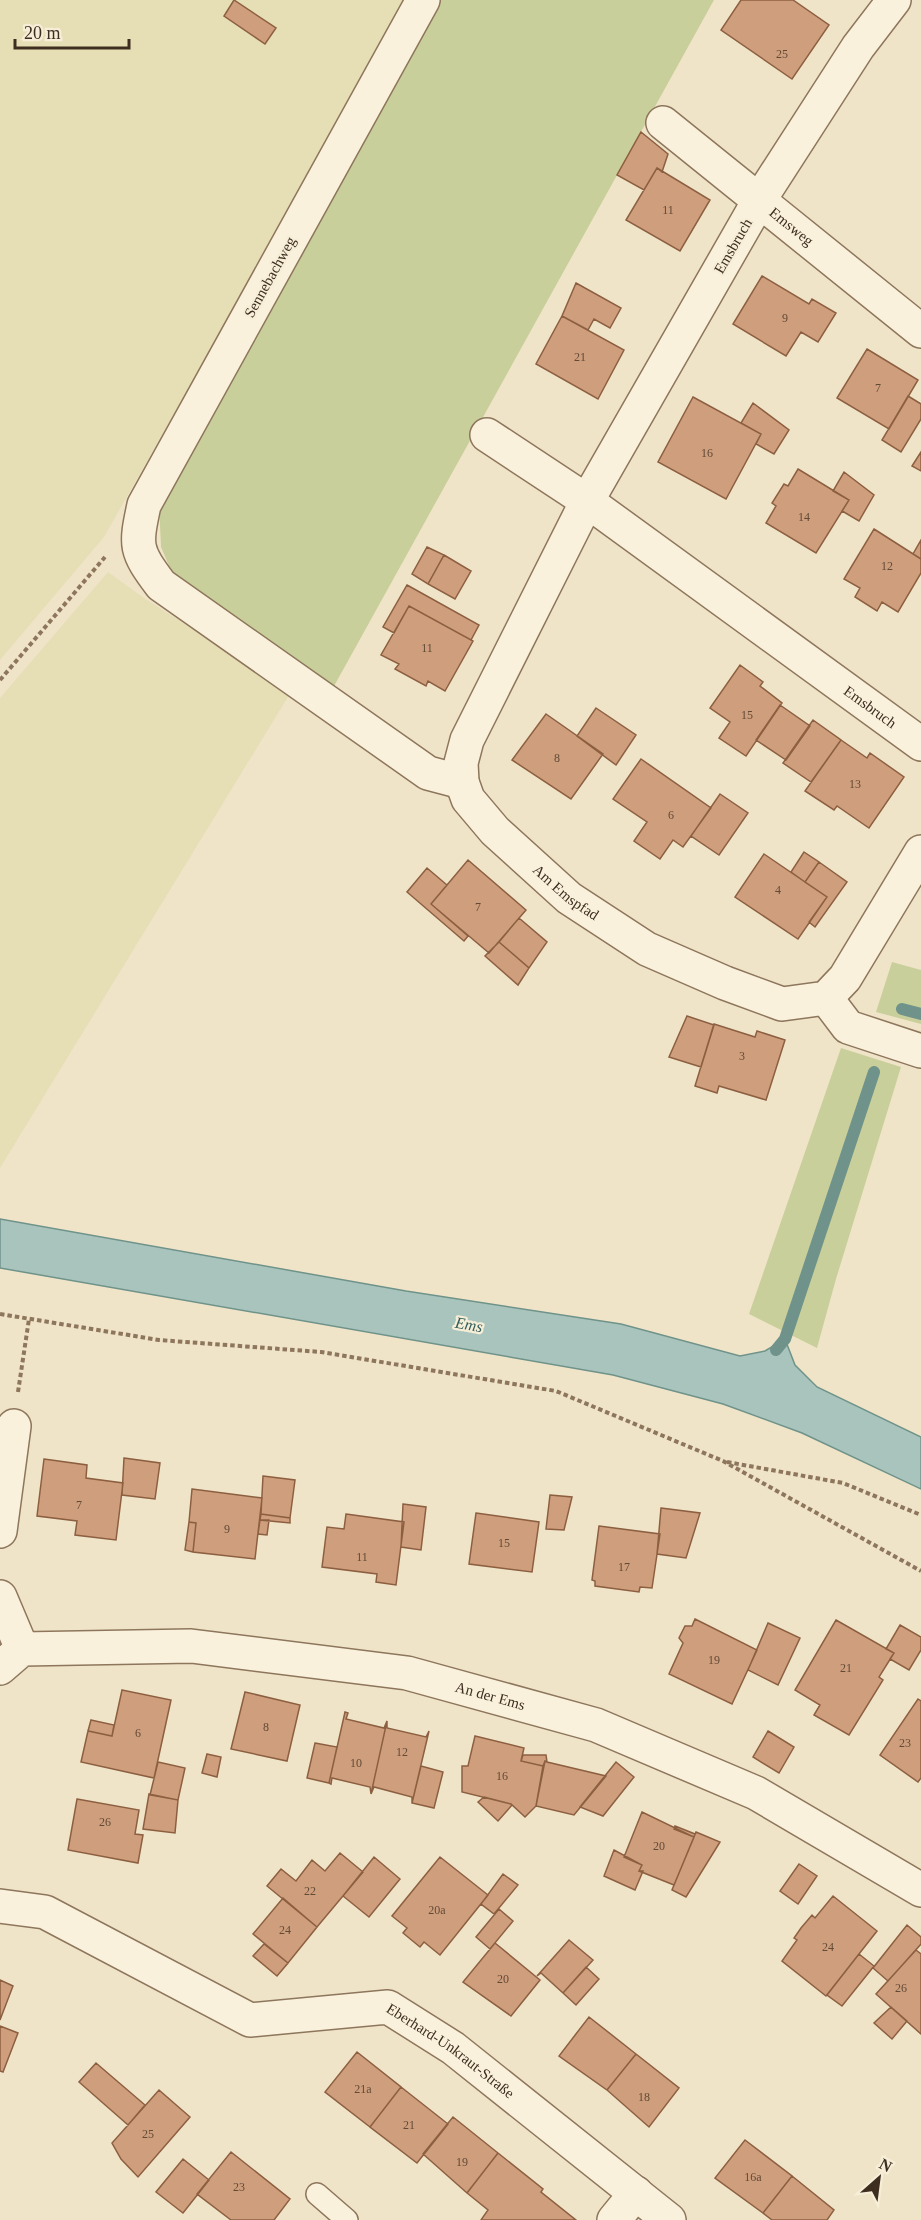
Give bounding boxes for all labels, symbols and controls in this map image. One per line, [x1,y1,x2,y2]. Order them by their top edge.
scale bar [15,12,129,50]
text: 20 m [24,23,61,43]
house number: 25 [776,47,788,61]
house number: 11 [662,203,674,217]
street label: Emsweg [766,204,817,249]
street label: Emsbruch [711,215,755,276]
street label: Sennebachweg [241,233,299,320]
house number: 9 [782,311,788,325]
house number: 21 [574,350,586,364]
house number: 7 [875,381,881,395]
house number: 16 [701,446,713,460]
house number: 14 [798,510,810,524]
house number: 12 [881,559,893,573]
house number: 11 [421,641,433,655]
street label: Emsbruch [841,683,900,732]
house number: 15 [741,708,753,722]
house number: 8 [554,751,560,765]
house number: 13 [849,777,861,791]
house number: 6 [668,808,674,822]
street label: Am Emspfad [530,861,602,923]
house number: 4 [775,883,781,897]
house number: 7 [475,900,481,914]
house number: 3 [739,1049,745,1063]
water label: Ems [453,1314,484,1335]
house number: 7 [76,1498,82,1512]
house number: 9 [224,1522,230,1536]
house number: 15 [498,1536,510,1550]
house number: 11 [356,1550,368,1564]
house number: 17 [618,1560,630,1574]
house number: 19 [708,1653,720,1667]
house number: 21 [840,1661,852,1675]
street label: An der Ems [453,1679,527,1713]
house number: 8 [263,1720,269,1734]
house number: 6 [135,1726,141,1740]
house number: 23 [899,1736,911,1750]
house number: 12 [396,1745,408,1759]
house number: 10 [350,1756,362,1770]
house number: 16 [496,1769,508,1783]
house number: 26 [99,1815,111,1829]
house number: 20 [653,1839,665,1853]
house number: 22 [304,1884,316,1898]
house number: 20a [428,1903,446,1917]
house number: 24 [279,1923,291,1937]
house number: 24 [822,1940,834,1954]
house number: 20 [497,1972,509,1986]
house number: 26 [895,1981,907,1995]
street label: Eberhard-Unkraut-Straße [384,2000,517,2102]
house number: 21a [354,2082,372,2096]
house number: 18 [638,2090,650,2104]
house number: 21 [403,2118,415,2132]
house number: 25 [142,2127,154,2141]
north arrow [849,2148,909,2208]
house number: 19 [456,2155,468,2169]
text: N [877,2155,895,2176]
house number: 16a [744,2170,762,2184]
house number: 23 [233,2180,245,2194]

